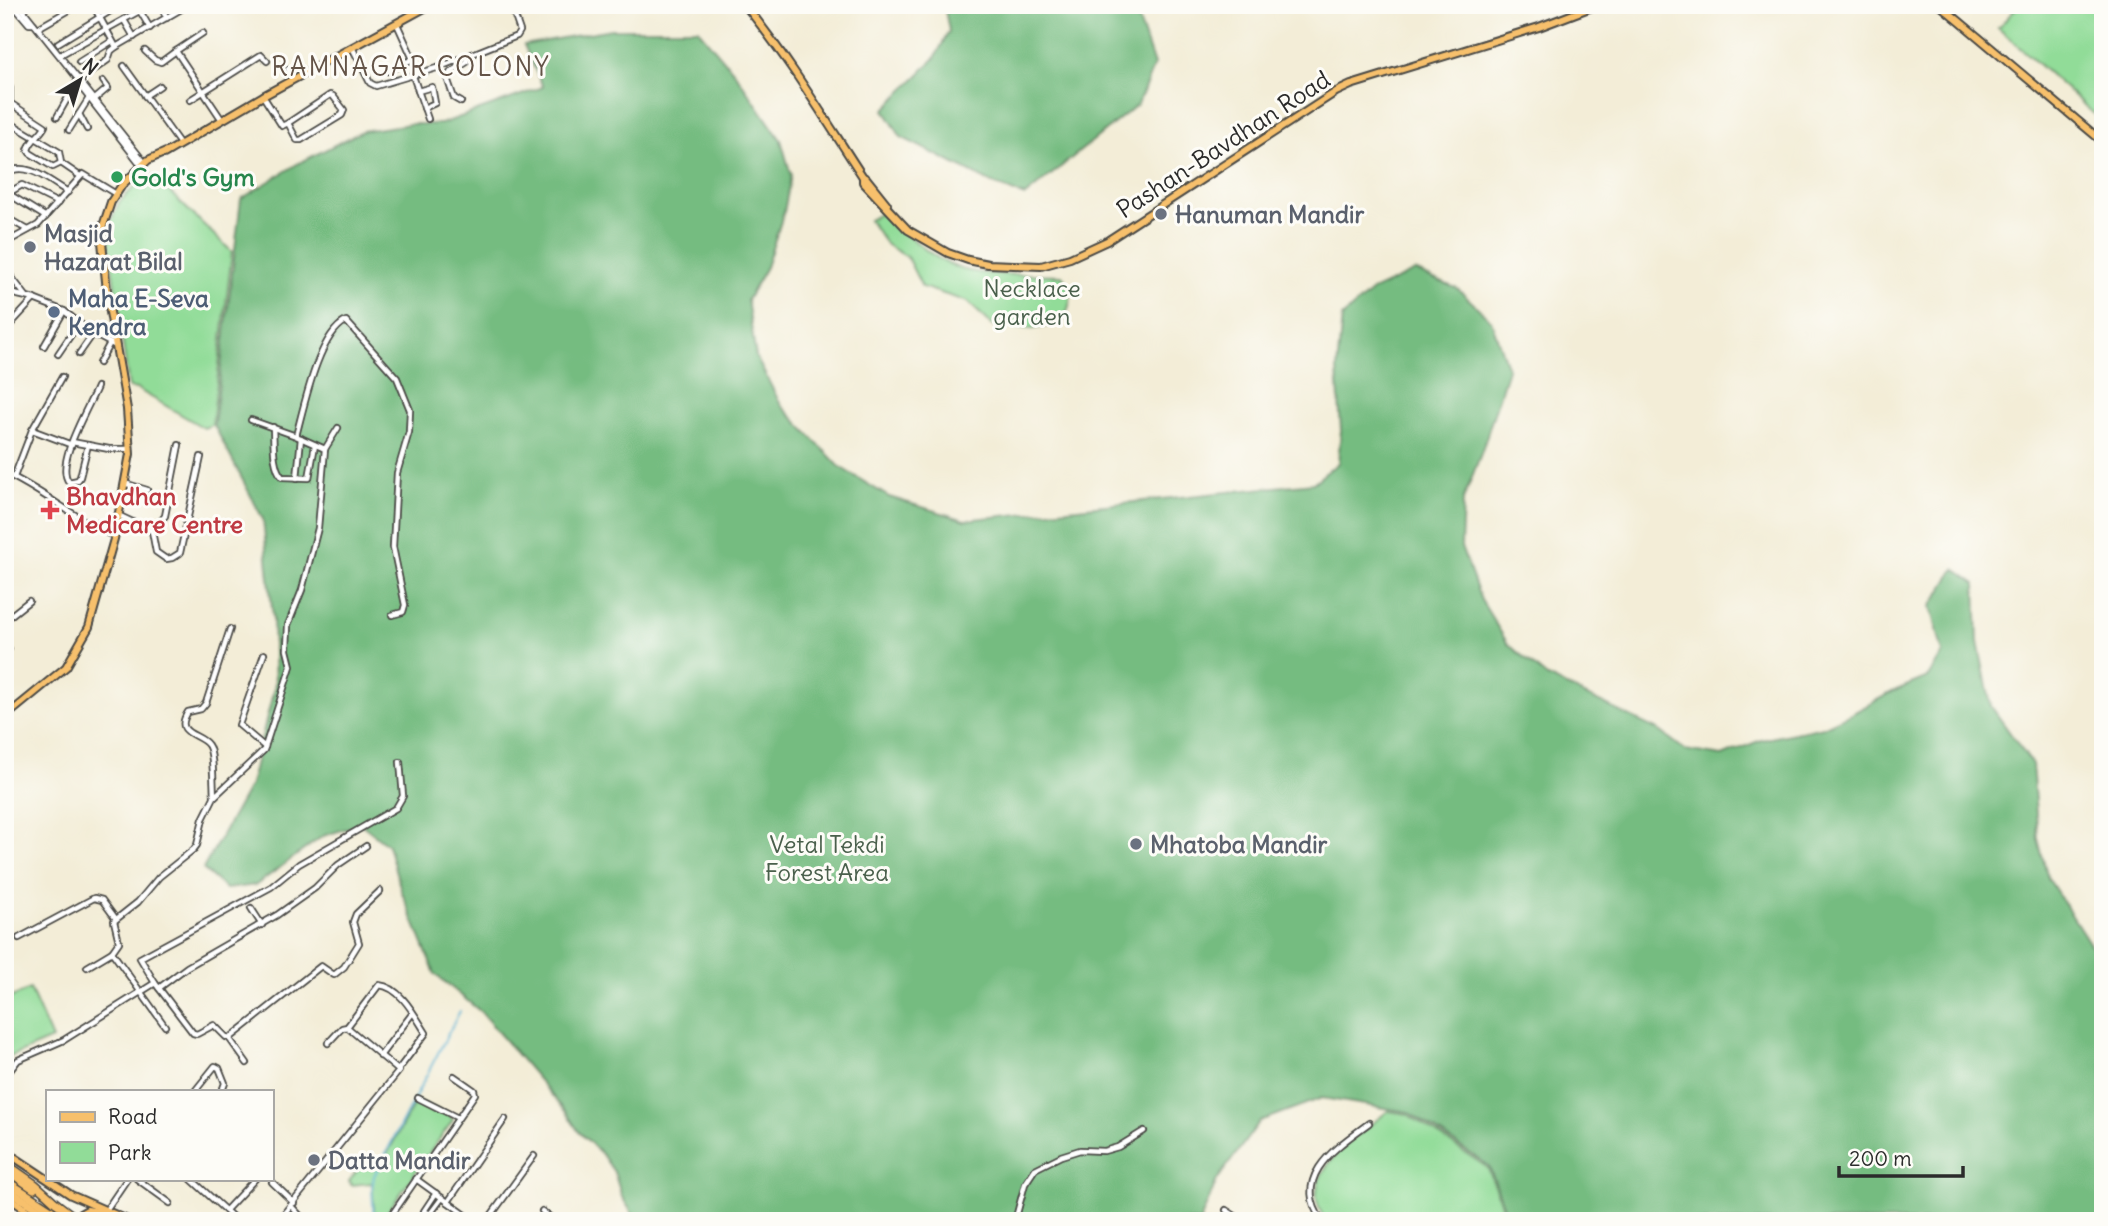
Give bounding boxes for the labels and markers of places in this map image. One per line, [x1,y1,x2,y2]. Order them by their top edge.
place label: Gold's Gym [131,162,255,192]
marker: Gold's Gym [109,169,125,185]
place label: Hanuman Mandir [1175,199,1364,229]
marker: Hanuman Mandir [1153,206,1169,222]
place label: Masjid Hazarat Bilal [44,218,183,276]
marker: Masjid Hazarat Bilal [22,239,38,255]
place label: Maha E-Seva Kendra [68,283,209,341]
marker: Maha E-Seva Kendra [46,304,62,320]
place label: Bhavdhan Medicare Centre [66,481,243,539]
marker: Bhavdhan Medicare Centre [40,500,60,520]
place label: Mhatoba Mandir [1150,829,1328,859]
marker: Mhatoba Mandir [1128,836,1144,852]
place label: Datta Mandir [328,1145,471,1175]
marker: Datta Mandir [306,1152,322,1168]

